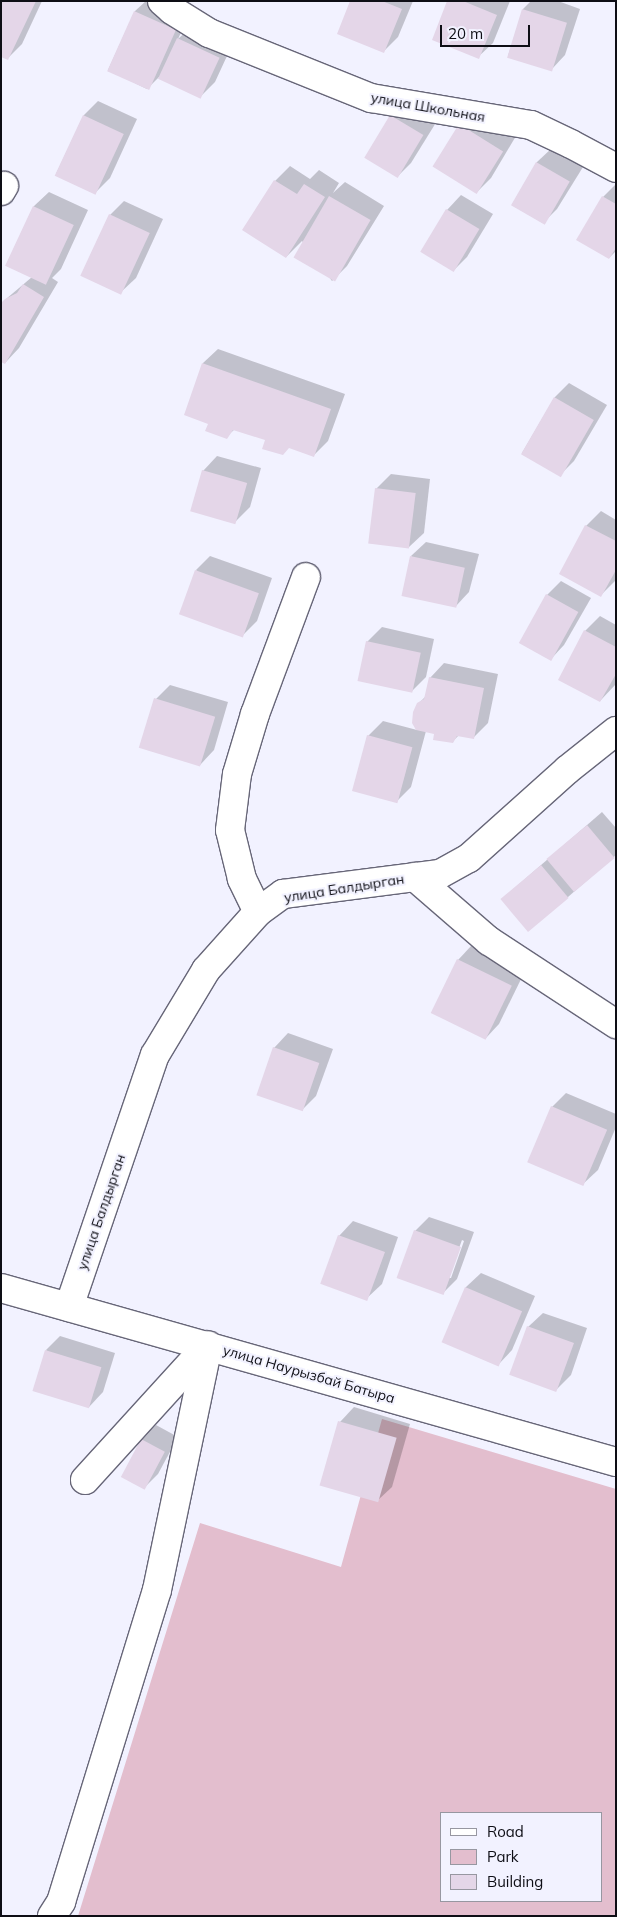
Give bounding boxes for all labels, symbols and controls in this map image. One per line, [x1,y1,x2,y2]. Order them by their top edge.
scale bar [442,15,532,47]
text: 20 m [448,24,483,43]
street label: улица Школьная [370,89,486,125]
street label: улица Балдырган [283,870,405,906]
street label: улица Балдырган [73,1152,129,1272]
street label: улица Наурызбай Батыра [221,1341,397,1407]
legend [440,1812,602,1902]
text: Road [487,1822,524,1841]
text: Park [487,1847,519,1866]
text: Building [487,1872,543,1891]

